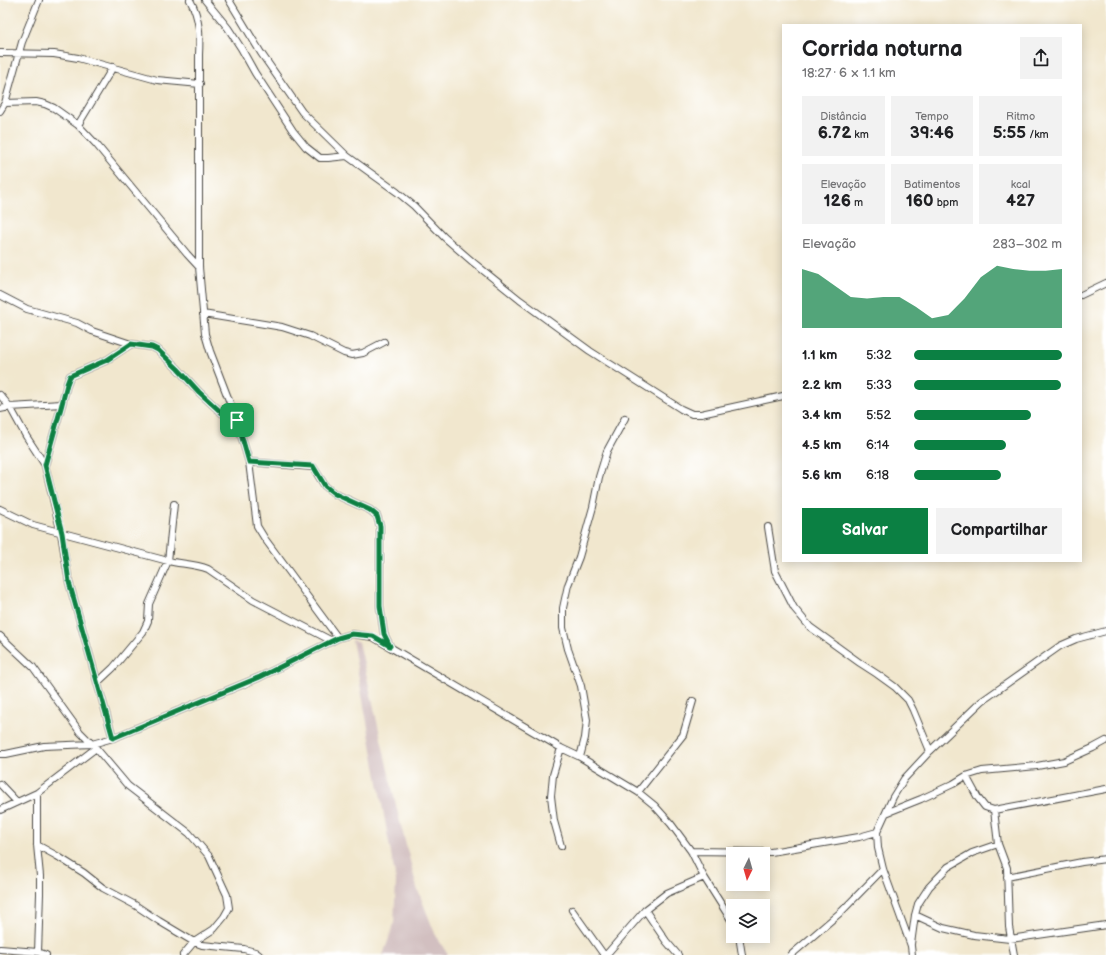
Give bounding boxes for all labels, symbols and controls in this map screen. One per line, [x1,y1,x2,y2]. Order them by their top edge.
text: Corrida noturna [802,36,963,63]
button: share [1020,37,1062,79]
text: 18:27 · 6 × 1.1 km [802,65,896,81]
text: Distância [820,110,866,123]
text: Tempo [915,110,949,123]
text: Ritmo [1006,110,1035,123]
text: 6.72 [818,123,851,143]
text: 39:46 [910,123,954,143]
text: 5:55 [993,123,1026,143]
text: km [851,128,869,141]
text: /km [1026,128,1049,141]
text: Elevação [820,178,866,191]
text: Batimentos [904,178,960,191]
text: kcal [1011,178,1031,191]
text: 126 [823,191,851,211]
text: 160 [906,191,934,211]
text: 427 [1006,191,1035,211]
text: m [851,196,863,209]
text: bpm [934,196,958,209]
text: Elevação [802,236,856,252]
text: 283–302 m [993,236,1062,252]
text: 1.1 km [802,347,837,363]
text: 5:32 [866,347,892,363]
text: 2.2 km [802,377,842,393]
text: 5:33 [866,377,892,393]
pin [220,403,254,437]
text: 3.4 km [802,407,842,423]
text: 5:52 [866,407,891,423]
icon: arrive [226,409,248,431]
text: 4.5 km [802,437,841,453]
text: 6:14 [866,437,890,453]
text: 5.6 km [802,467,842,483]
text: 6:18 [866,467,889,483]
button: Salvar [802,508,928,554]
button: Compartilhar [936,508,1062,554]
north arrow [726,847,770,891]
map controls [726,847,770,943]
button: layers [726,899,770,943]

